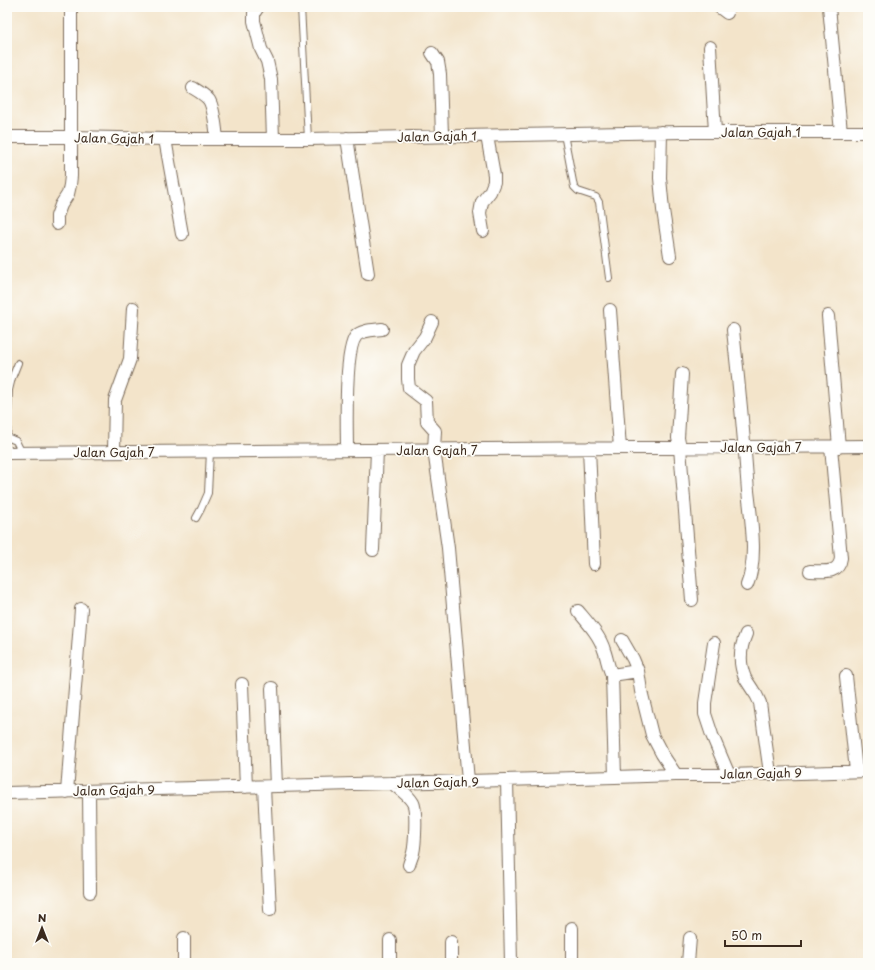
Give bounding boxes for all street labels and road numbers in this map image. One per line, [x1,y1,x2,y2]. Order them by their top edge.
street label: Jalan Gajah 1 [721,123,801,141]
street label: Jalan Gajah 1 [397,126,477,146]
street label: Jalan Gajah 1 [74,128,154,148]
street label: Jalan Gajah 7 [720,438,802,456]
street label: Jalan Gajah 7 [396,441,478,459]
street label: Jalan Gajah 7 [73,443,155,461]
street label: Jalan Gajah 9 [720,763,802,783]
street label: Jalan Gajah 9 [397,772,479,792]
street label: Jalan Gajah 9 [73,780,155,800]

